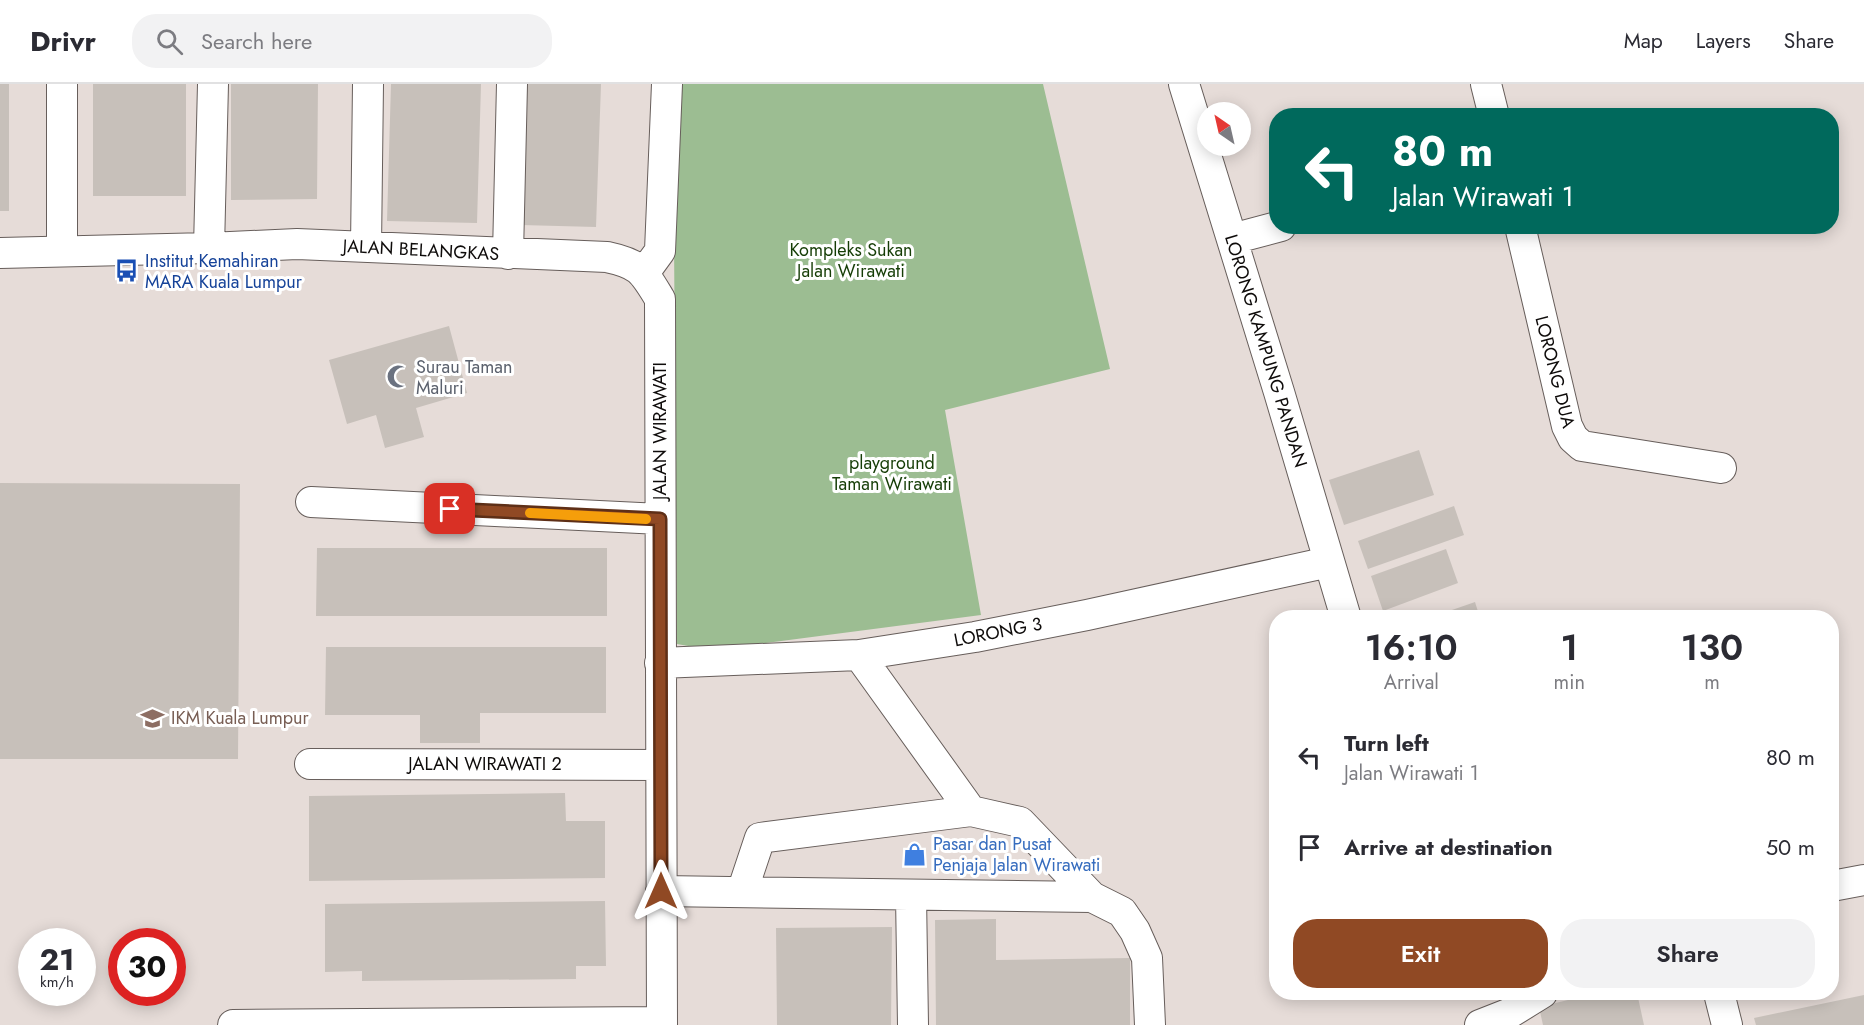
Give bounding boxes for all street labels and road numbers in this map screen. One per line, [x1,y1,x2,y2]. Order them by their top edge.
street label: LORONG KAMPUNG PANDAN [1218,231,1314,471]
street label: JALAN BELANGKAS [340,233,500,267]
street label: LORONG DUA [1529,313,1582,431]
street label: JALAN WIRAWATI [647,362,673,502]
street label: LORONG 3 [952,611,1044,653]
street label: JALAN WIRAWATI 2 [406,751,562,777]

